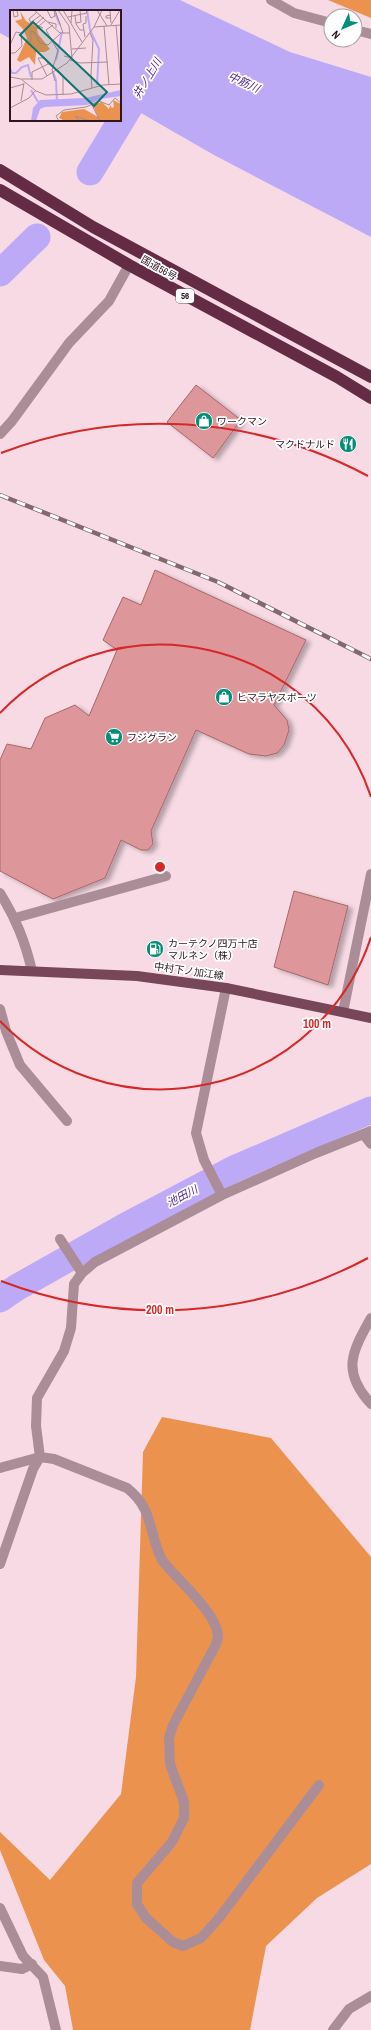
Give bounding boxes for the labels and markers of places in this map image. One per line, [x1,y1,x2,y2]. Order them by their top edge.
shop icon: ワークマン [194,411,214,431]
place label: ワークマン [217,415,267,428]
restaurant icon: マクドナルド [338,434,358,454]
place label: マクドナルド [275,438,335,451]
shop icon: ヒマラヤスポーツ [214,687,234,707]
place label: ヒマラヤスポーツ [237,691,317,704]
supermarket icon: フジグラン [104,727,124,747]
place label: フジグラン [127,731,177,744]
centre of rings [153,860,167,874]
place label: カーテクノ四万十店 マルネン（株） [168,937,257,962]
fuel station icon: カーテクノ四万十店 マルネン（株） [145,939,165,959]

